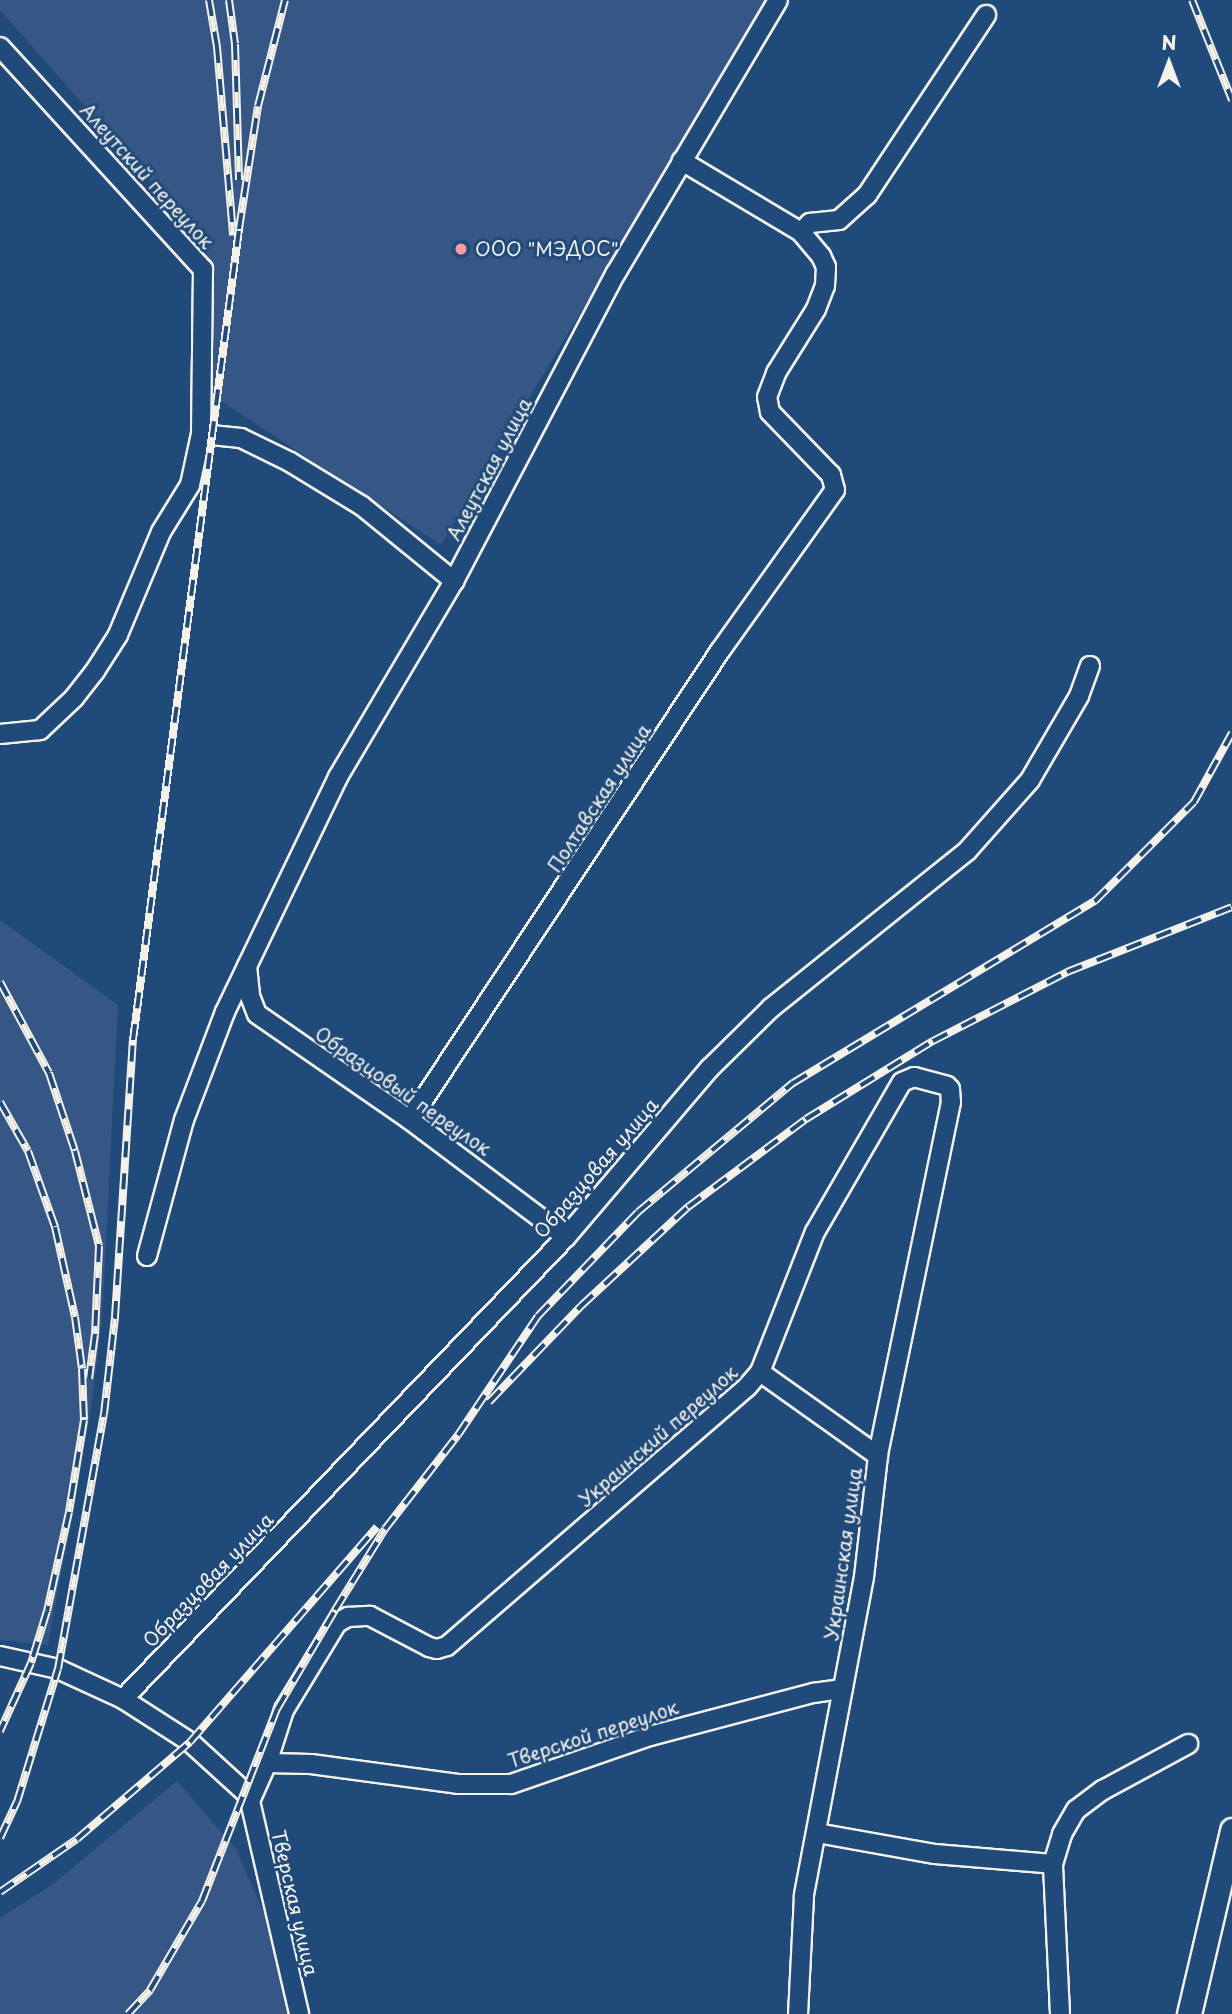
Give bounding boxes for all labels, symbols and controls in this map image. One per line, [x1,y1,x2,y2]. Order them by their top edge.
north arrow [1134,28,1204,98]
text: N [1161,28,1177,56]
street label: Алеутский переулок [76,99,218,253]
place label: ООО "МЭДОС" [475,238,618,260]
marker: ООО "МЭДОС" [453,241,469,257]
street label: Алеутская улица [442,393,536,545]
street label: Полтавская улица [542,719,656,877]
street label: Образцовый переулок [311,1022,495,1160]
street label: Образцовая улица [529,1093,663,1243]
street label: Украинский переулок [574,1361,742,1511]
street label: Украинская улица [820,1466,866,1642]
street label: Образцовая улица [138,1508,278,1652]
street label: Тверской переулок [505,1696,681,1772]
street label: Тверская улица [267,1827,323,1979]

